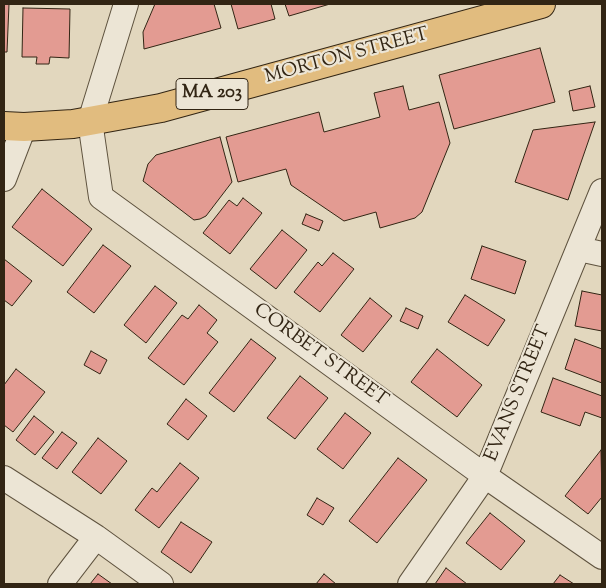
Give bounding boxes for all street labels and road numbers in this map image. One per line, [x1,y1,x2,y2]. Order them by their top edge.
street label: MORTON STREET [263,24,431,90]
road number: MA 203 [176,78,248,110]
street label: CORBET STREET [248,300,392,412]
street label: EVANS STREET [481,323,557,465]

